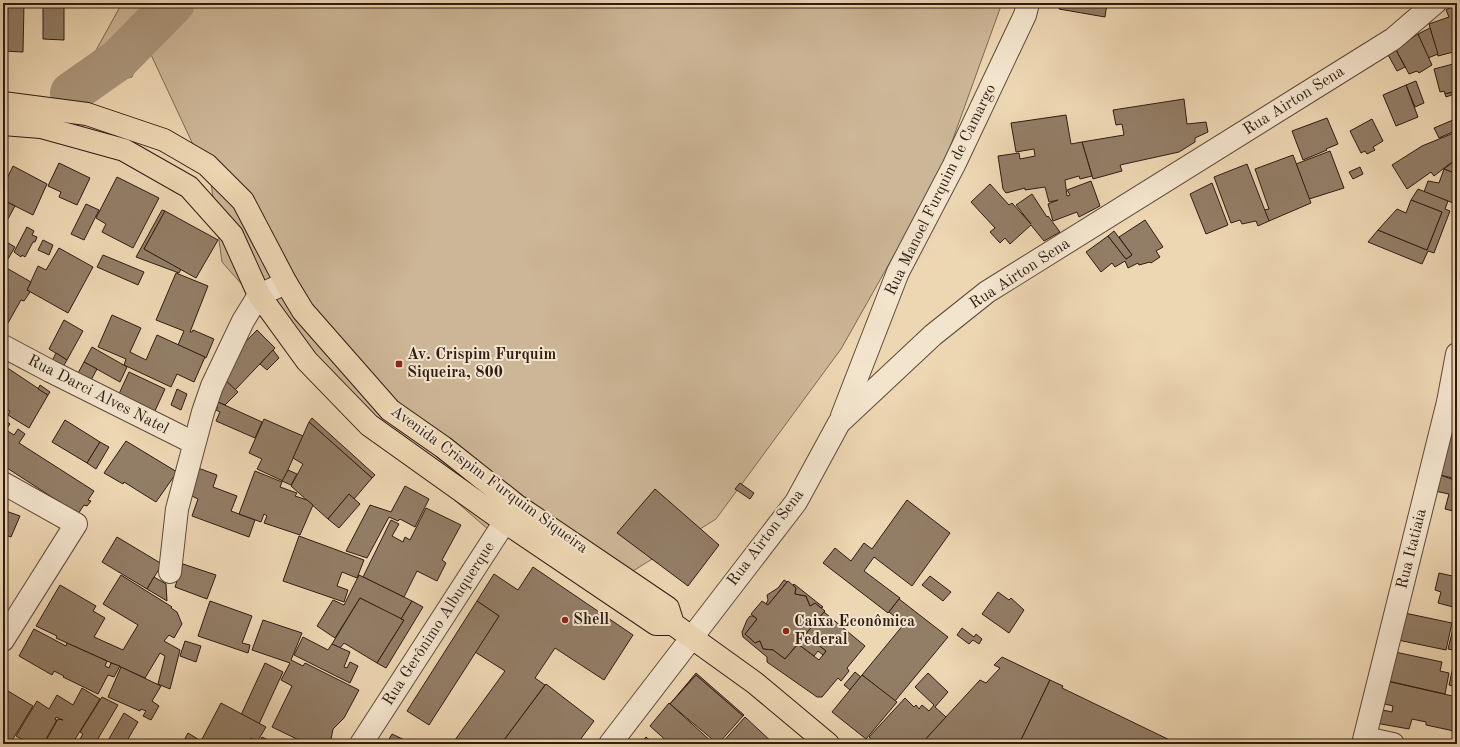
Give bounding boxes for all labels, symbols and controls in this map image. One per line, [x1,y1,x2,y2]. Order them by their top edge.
street label: Rua Airton Sena [1241,63,1347,139]
street label: Rua Manoel Furquim de Camargo [883,82,999,298]
street label: Rua Airton Sena [967,236,1073,312]
place label: Av. Crispim Furquim Siqueira, 800 [407,347,556,381]
street label: Rua Darci Alves Natel [25,353,171,437]
marker: Av. Crispim Furquim Siqueira, 800 [394,359,404,369]
street label: Avenida Crispim Furquim Siqueira [388,403,591,557]
street label: Rua Airton Sena [725,487,807,589]
street label: Rua Itatiaia [1394,507,1430,591]
street label: Rua Gerônimo Albuquerque [380,539,498,709]
place label: Shell [573,612,609,628]
place label: Caixa Econômica Federal [794,614,915,648]
marker: Shell [560,615,570,625]
marker: Caixa Econômica Federal [781,626,791,636]

